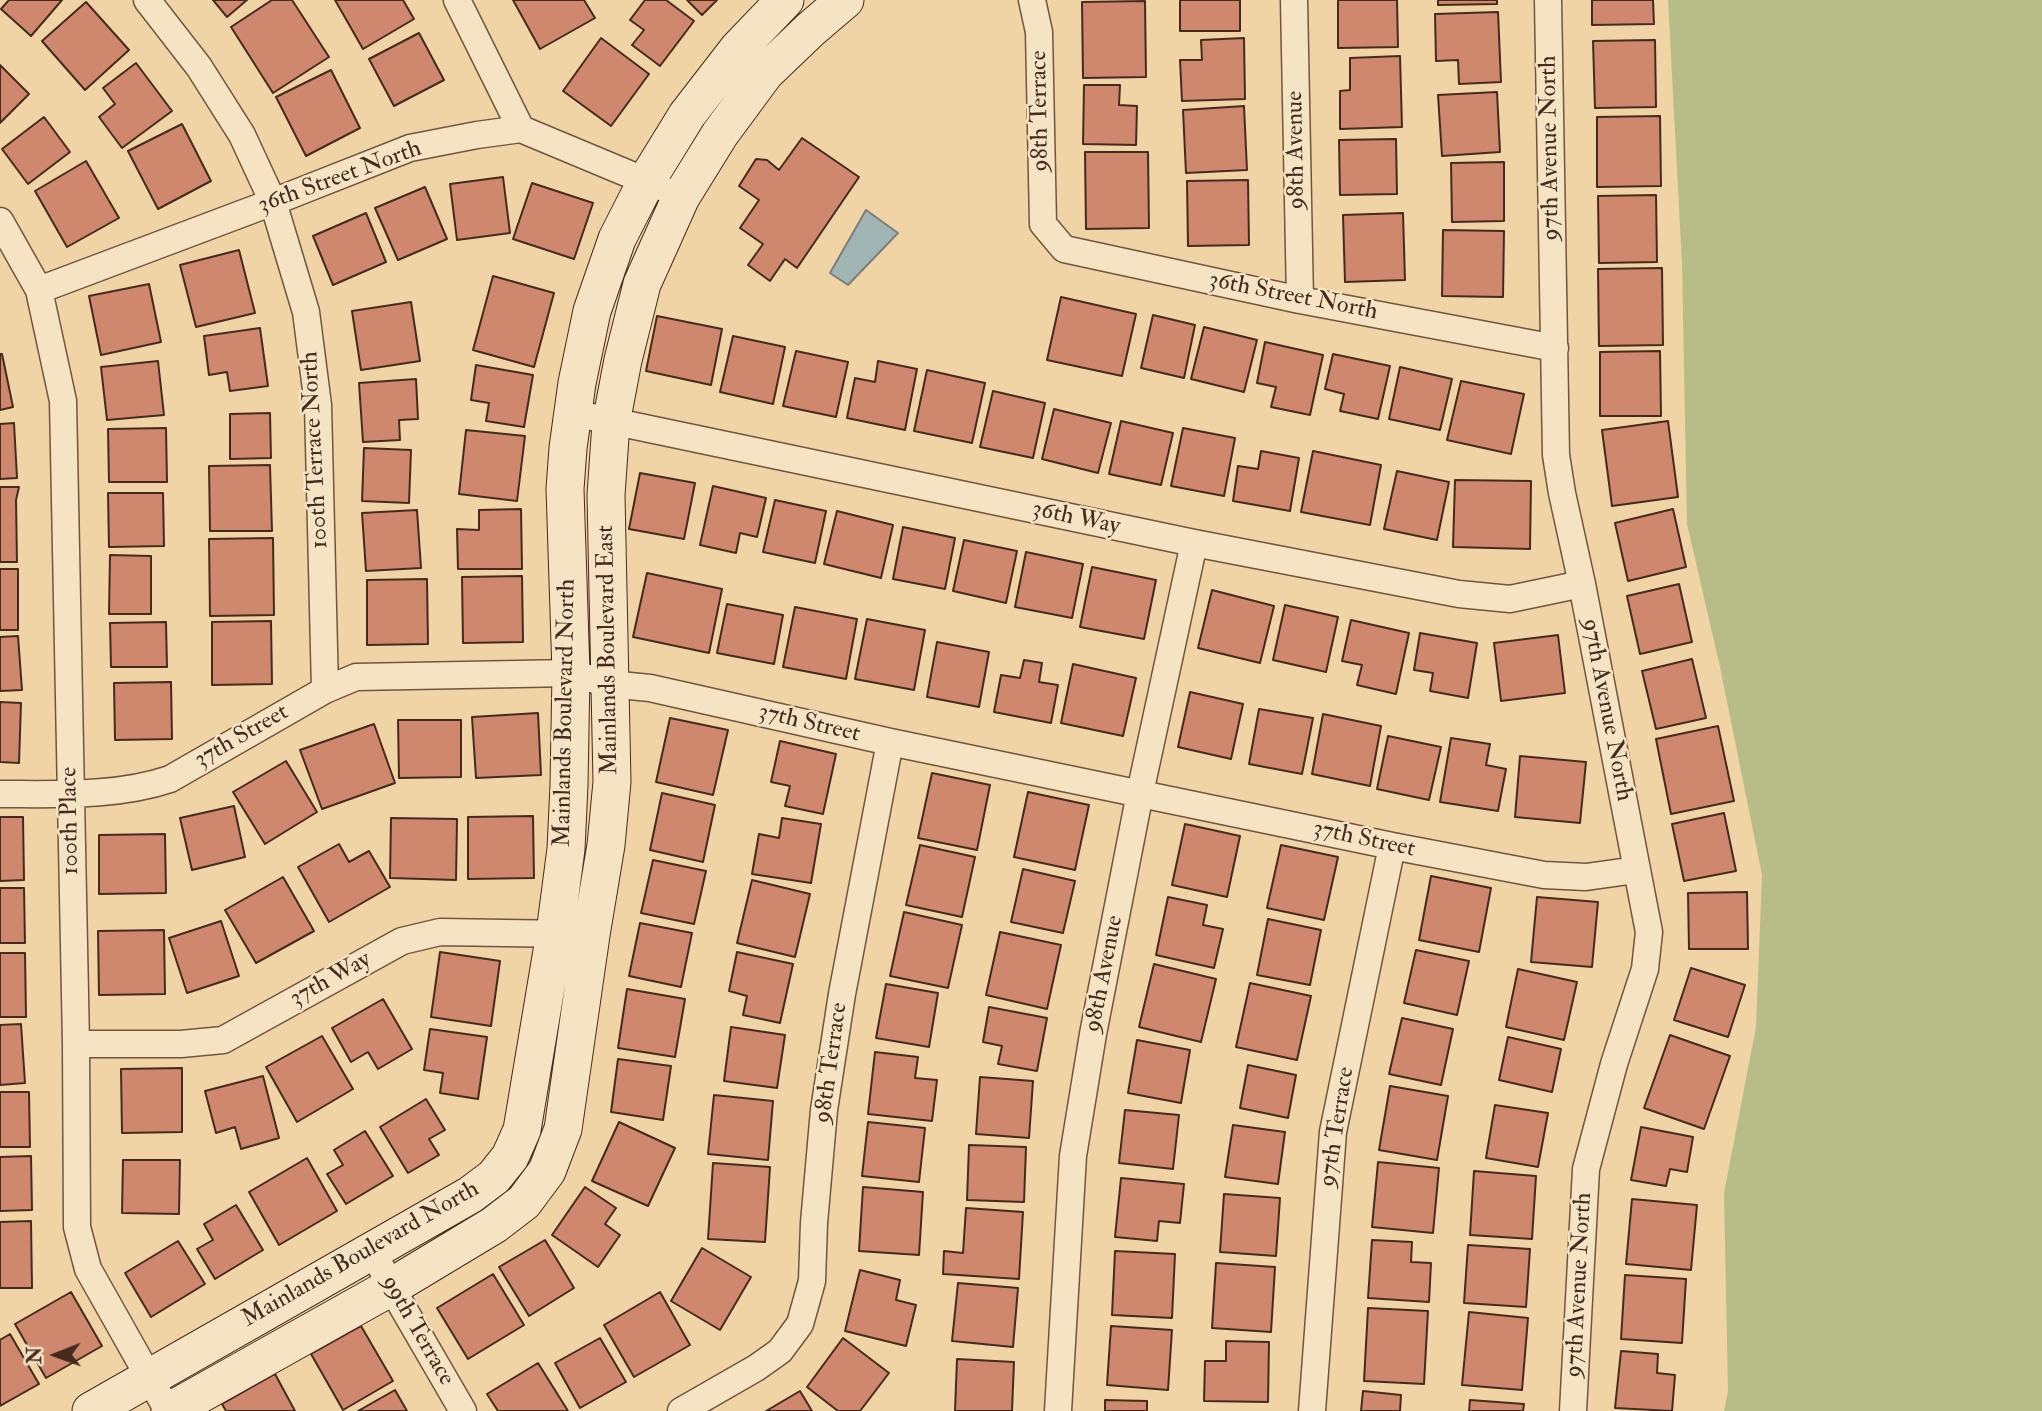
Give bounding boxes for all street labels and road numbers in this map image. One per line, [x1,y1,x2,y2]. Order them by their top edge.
street label: 98th Terrace [1026,50,1056,172]
street label: 97th Avenue North [1535,55,1567,241]
street label: 98th Avenue [1282,91,1312,209]
street label: 36th Street North [255,135,425,221]
street label: 36th Street North [1206,267,1380,327]
street label: 100th Terrace North [296,351,336,549]
street label: 36th Way [1029,496,1123,542]
street label: Mainlands Boulevard East [592,525,626,775]
street label: Mainlands Boulevard North [549,579,583,847]
street label: 97th Avenue North [1574,616,1638,804]
street label: 37th Street [755,698,863,750]
street label: 37th Street [190,699,294,775]
street label: 100th Place [56,767,86,875]
street label: 37th Street [1310,815,1418,865]
street label: 98th Avenue [1080,913,1130,1035]
street label: 37th Way [285,946,377,1014]
street label: 98th Terrace [809,1001,855,1125]
street label: 97th Terrace [1314,1065,1362,1189]
street label: Mainlands Boulevard North [238,1175,484,1335]
street label: 97th Avenue North [1561,1192,1599,1378]
street label: 99th Terrace [374,1271,460,1391]

